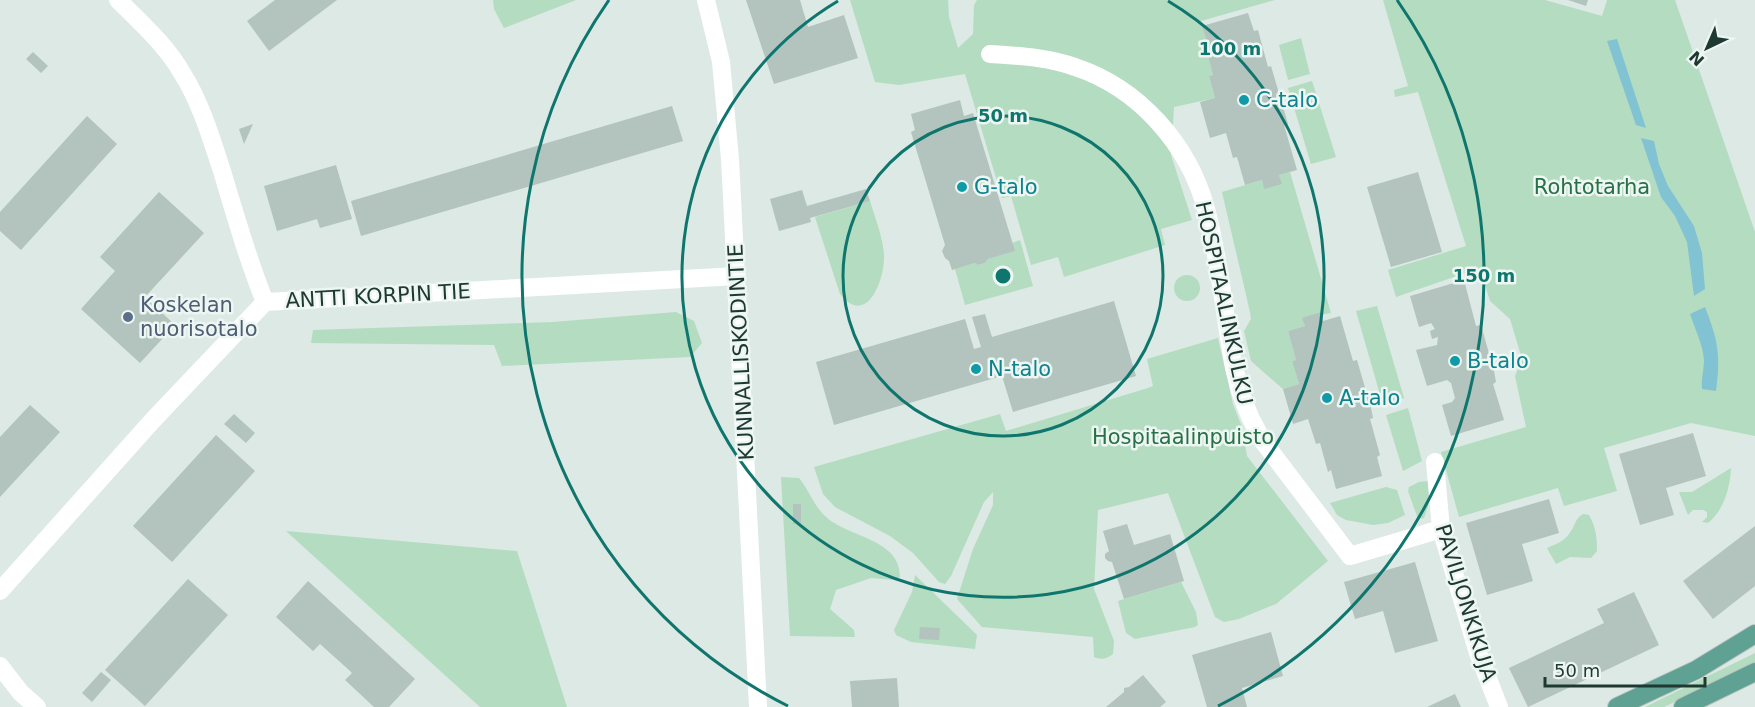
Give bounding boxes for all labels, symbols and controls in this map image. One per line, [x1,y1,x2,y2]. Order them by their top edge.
north arrow [1677,18,1737,78]
text: 100 m [1199,38,1261,59]
text: N [1686,47,1708,70]
place label: C-talo [1256,88,1318,112]
marker: C-talo [1237,93,1251,107]
text: 50 m [978,105,1028,126]
place label: G-talo [974,175,1038,199]
park label: Rohtotarha [1534,175,1650,199]
marker: G-talo [955,180,969,194]
street label: HOSPITAALINKULKU [1191,199,1257,407]
street label: KUNNALLISKODINTIE [723,243,759,461]
text: 150 m [1453,265,1515,286]
centre of rings [993,266,1013,286]
street label: ANTTI KORPIN TIE [285,279,471,313]
place label: Koskelan nuorisotalo [140,293,258,341]
marker: Koskelan nuorisotalo [121,310,135,324]
place label: B-talo [1467,349,1529,373]
marker: B-talo [1448,354,1462,368]
place label: N-talo [988,357,1051,381]
marker: N-talo [969,362,983,376]
place label: A-talo [1339,386,1400,410]
marker: A-talo [1320,391,1334,405]
park label: Hospitaalinpuisto [1092,425,1274,449]
street label: PAVILJONKIKUJA [1431,521,1502,685]
scale bar [1545,650,1706,688]
text: 50 m [1554,660,1600,681]

